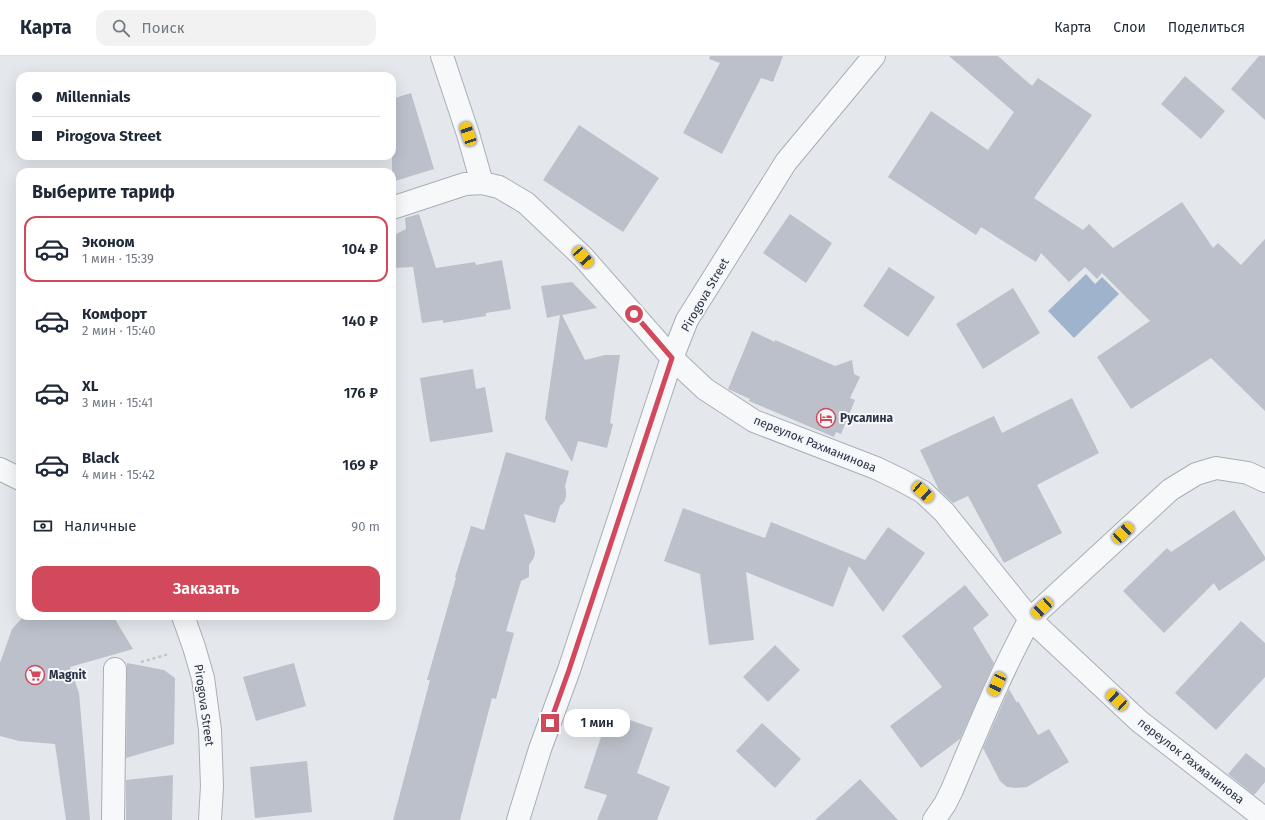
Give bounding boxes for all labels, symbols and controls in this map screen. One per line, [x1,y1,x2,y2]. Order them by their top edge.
search box [96,10,376,46]
text: Карта [20,16,72,39]
icon: search [110,17,132,39]
text: Поиск [142,19,184,37]
text: Карта [1054,19,1091,36]
text: Слои [1113,19,1146,36]
text: Поделиться [1168,19,1245,36]
text: Millennials [56,88,130,106]
car [458,121,478,147]
text: Pirogova Street [56,127,162,145]
text: Выберите тариф [32,181,175,203]
icon: car [34,231,70,267]
text: Эконом [82,233,135,251]
text: 104 ₽ [342,240,378,258]
car [571,244,595,270]
text: 1 мин · 15:39 [82,251,154,266]
street label: Pirogova Street [678,255,732,334]
icon: car [34,303,70,339]
text: Комфорт [82,305,147,323]
route start [625,305,643,323]
text: 140 ₽ [342,312,378,330]
text: 2 мин · 15:40 [82,323,156,338]
icon: car [34,375,70,411]
text: XL [82,377,98,395]
text: 176 ₽ [344,384,378,402]
text: 3 мин · 15:41 [82,395,153,410]
hotel icon: Русалина [815,407,837,429]
place label: Русалина [840,411,893,425]
street label: переулок Рахманинова [752,413,878,475]
icon: car [34,447,70,483]
text: Black [82,449,119,467]
text: 169 ₽ [342,456,378,474]
text: 4 мин · 15:42 [82,467,155,482]
car [910,480,936,504]
icon: cash [32,515,54,537]
text: Наличные [64,517,136,535]
text: 90 m [351,519,380,534]
car [1110,520,1136,546]
button: Заказать [32,566,380,612]
car [1029,595,1055,621]
street label: Pirogova Street [191,663,217,748]
supermarket icon: Magnit [24,664,46,686]
place label: Magnit [49,668,87,682]
car [986,671,1008,697]
car [1104,687,1130,713]
callout: 1 мин [564,709,630,737]
route end [541,714,559,732]
text: 1 мин [580,715,614,730]
street label: переулок Рахманинова [1135,715,1247,807]

